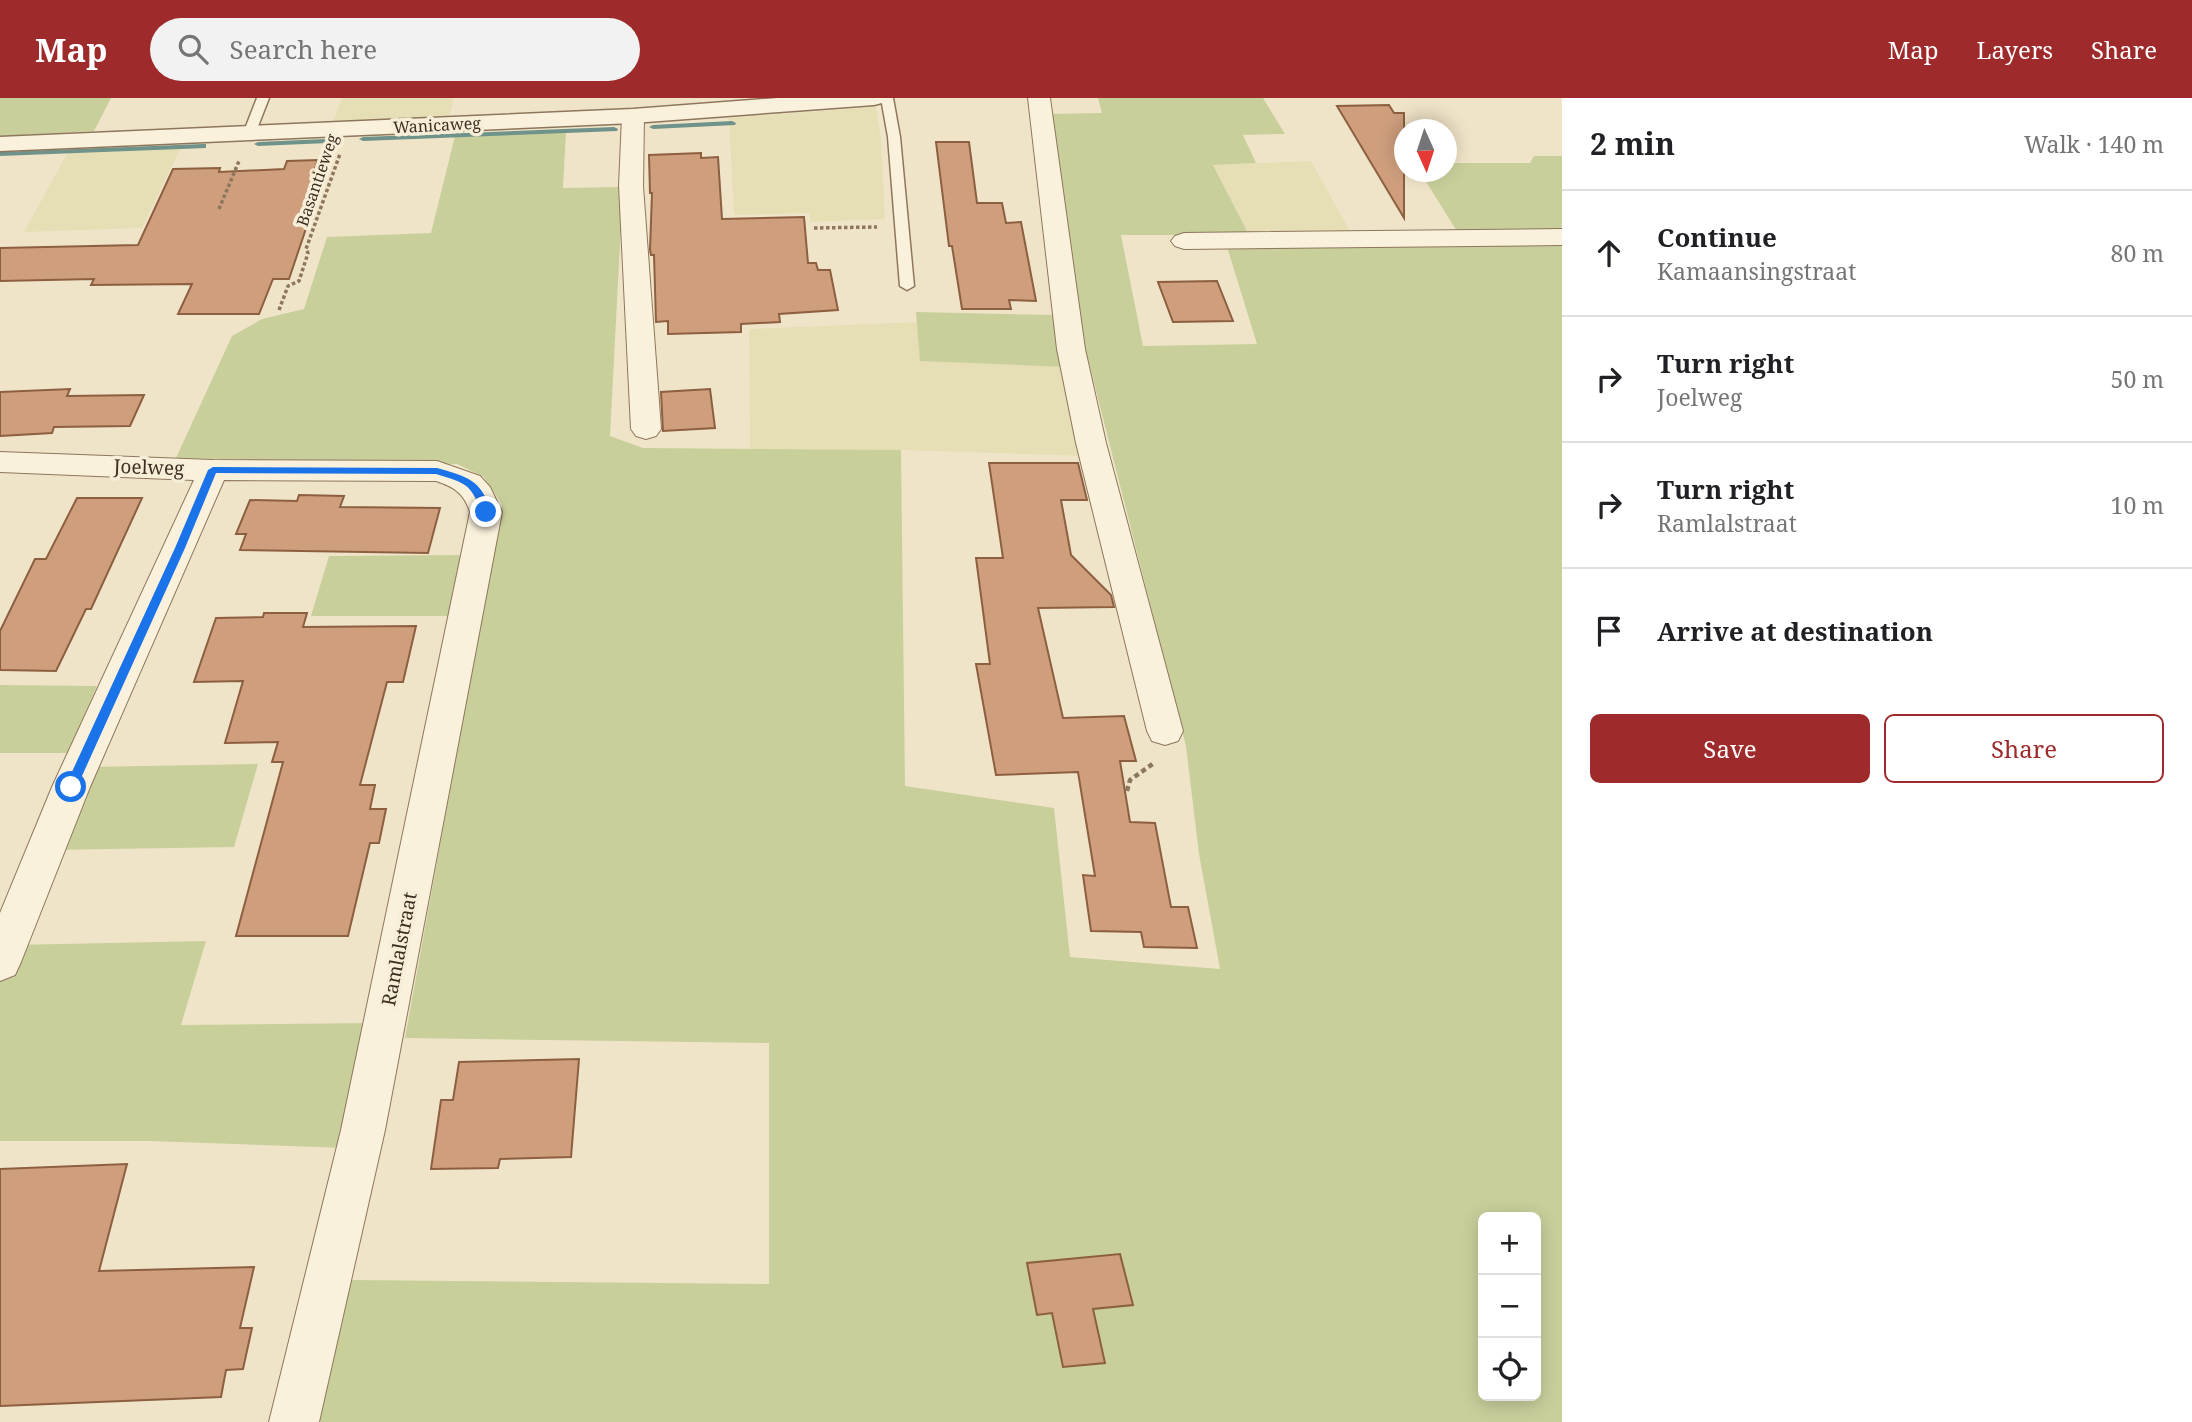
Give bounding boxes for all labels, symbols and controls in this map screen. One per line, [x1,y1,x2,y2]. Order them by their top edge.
search box [150,18,640,81]
text: Map [35,27,108,72]
icon: search [174,30,212,68]
text: Search here [230,31,377,67]
text: Map [1888,33,1939,66]
text: Layers [1977,33,2053,66]
text: Share [2091,33,2157,66]
street label: Wanicaweg [393,112,482,138]
north arrow [1394,119,1457,182]
text: 2 min [1590,123,1675,164]
text: Walk · 140 m [2024,128,2164,160]
street label: Basantieweg [291,131,343,229]
text: Continue [1657,219,1777,255]
icon: ahead [1590,234,1628,272]
text: 80 m [2111,237,2164,269]
text: Kamaansingstraat [1657,255,1856,287]
text: Turn right [1657,345,1794,381]
icon: right [1590,360,1628,398]
text: 50 m [2111,363,2164,395]
text: Joelweg [1657,381,1742,413]
street label: Joelweg [112,453,185,481]
text: Turn right [1657,471,1794,507]
icon: right [1590,486,1628,524]
text: 10 m [2111,489,2164,521]
route end [470,496,501,527]
text: Ramlalstraat [1657,507,1797,539]
icon: arrive [1590,612,1628,650]
text: Arrive at destination [1657,613,1933,649]
button: Save [1590,714,1870,783]
button: Share [1884,714,2164,783]
route start [55,771,86,802]
street label: Ramlalstraat [375,890,423,1008]
map controls [1478,1212,1541,1401]
button: + [1478,1212,1541,1275]
button: − [1478,1275,1541,1338]
button: locate [1478,1338,1541,1401]

